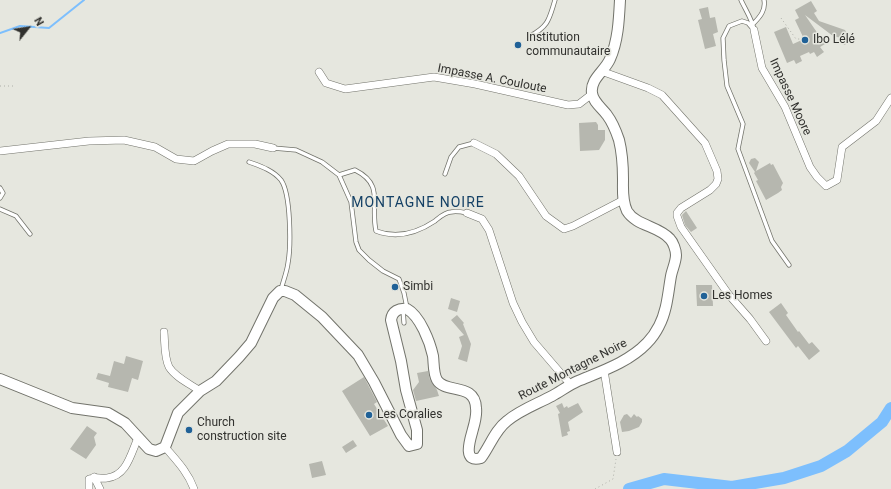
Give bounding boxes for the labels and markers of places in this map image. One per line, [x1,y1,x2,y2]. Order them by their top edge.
place label: Institution communautaire [526,31,610,59]
place label: Ibo Lélé [813,33,855,47]
marker: Ibo Lélé [800,35,810,45]
marker: Institution communautaire [513,40,523,50]
place label: Simbi [403,280,433,294]
marker: Simbi [390,282,400,292]
place label: Les Homes [712,289,772,303]
marker: Les Homes [699,291,709,301]
place label: Les Coralies [377,408,442,422]
marker: Les Coralies [364,410,374,420]
place label: Church construction site [197,416,287,444]
marker: Church construction site [184,425,194,435]

